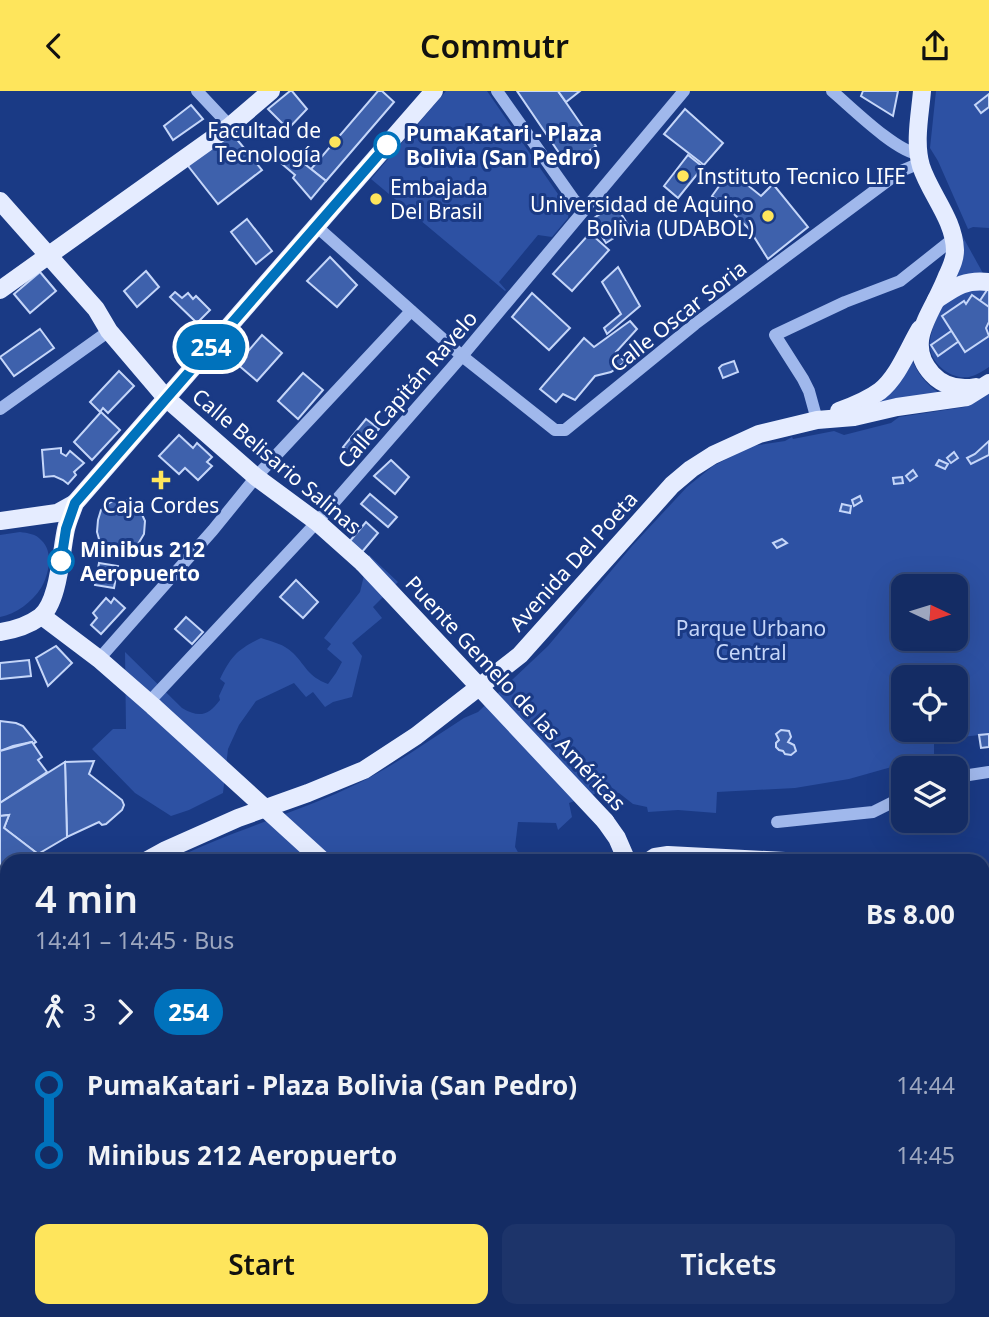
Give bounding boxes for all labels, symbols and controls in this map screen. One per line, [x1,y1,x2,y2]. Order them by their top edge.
text: Commutr [420,24,569,67]
icon: back [35,27,73,65]
icon: share [916,27,954,65]
place label: Facultad de Tecnología [207,116,321,168]
place label: PumaKatari - Plaza Bolivia (San Pedro) [406,119,602,171]
marker: PumaKatari - Plaza Bolivia (San Pedro) [374,132,400,158]
marker: Facultad de Tecnología [327,134,343,150]
place label: Instituto Tecnico LIFE [697,162,906,190]
marker: Instituto Tecnico LIFE [675,168,691,184]
place label: Embajada Del Brasil [390,173,488,225]
place label: Universidad de Aquino Bolivia (UDABOL) [530,190,754,242]
marker: Embajada Del Brasil [368,191,384,207]
marker: Universidad de Aquino Bolivia (UDABOL) [760,208,776,224]
street label: Calle Oscar Soria [604,254,752,378]
street label: Calle Capitán Ravelo [331,304,483,474]
line badge: 254 [171,324,251,370]
text: 254 [190,330,232,363]
street label: Calle Belisario Salinas [187,382,367,540]
marker: Caja Cordes [151,470,171,490]
street label: Avenida Del Poeta [503,485,643,637]
place label: Caja Cordes [103,491,219,519]
place label: Minibus 212 Aeropuerto [80,535,205,587]
marker: Minibus 212 Aeropuerto [48,548,74,574]
street label: Puente Gemelo de las Américas [400,570,632,816]
north arrow [891,574,968,651]
map controls [891,574,968,833]
park label: Parque Urbano Central [676,614,826,666]
button: locate [891,665,968,742]
button: layers [891,756,968,833]
text: 4 min [35,872,138,924]
text: Bs 8.00 [866,896,955,932]
text: 14:41 – 14:45 · Bus [35,924,234,956]
icon: walk [35,993,73,1031]
icon: forward [106,993,144,1031]
text: 254 [168,995,209,1028]
text: 3 [83,996,96,1028]
text: PumaKatari - Plaza Bolivia (San Pedro) [87,1067,577,1103]
text: 14:44 [896,1069,955,1101]
text: Minibus 212 Aeropuerto [87,1137,397,1173]
text: 14:45 [896,1139,955,1171]
button: Start [35,1224,488,1304]
button: Tickets [502,1224,955,1304]

